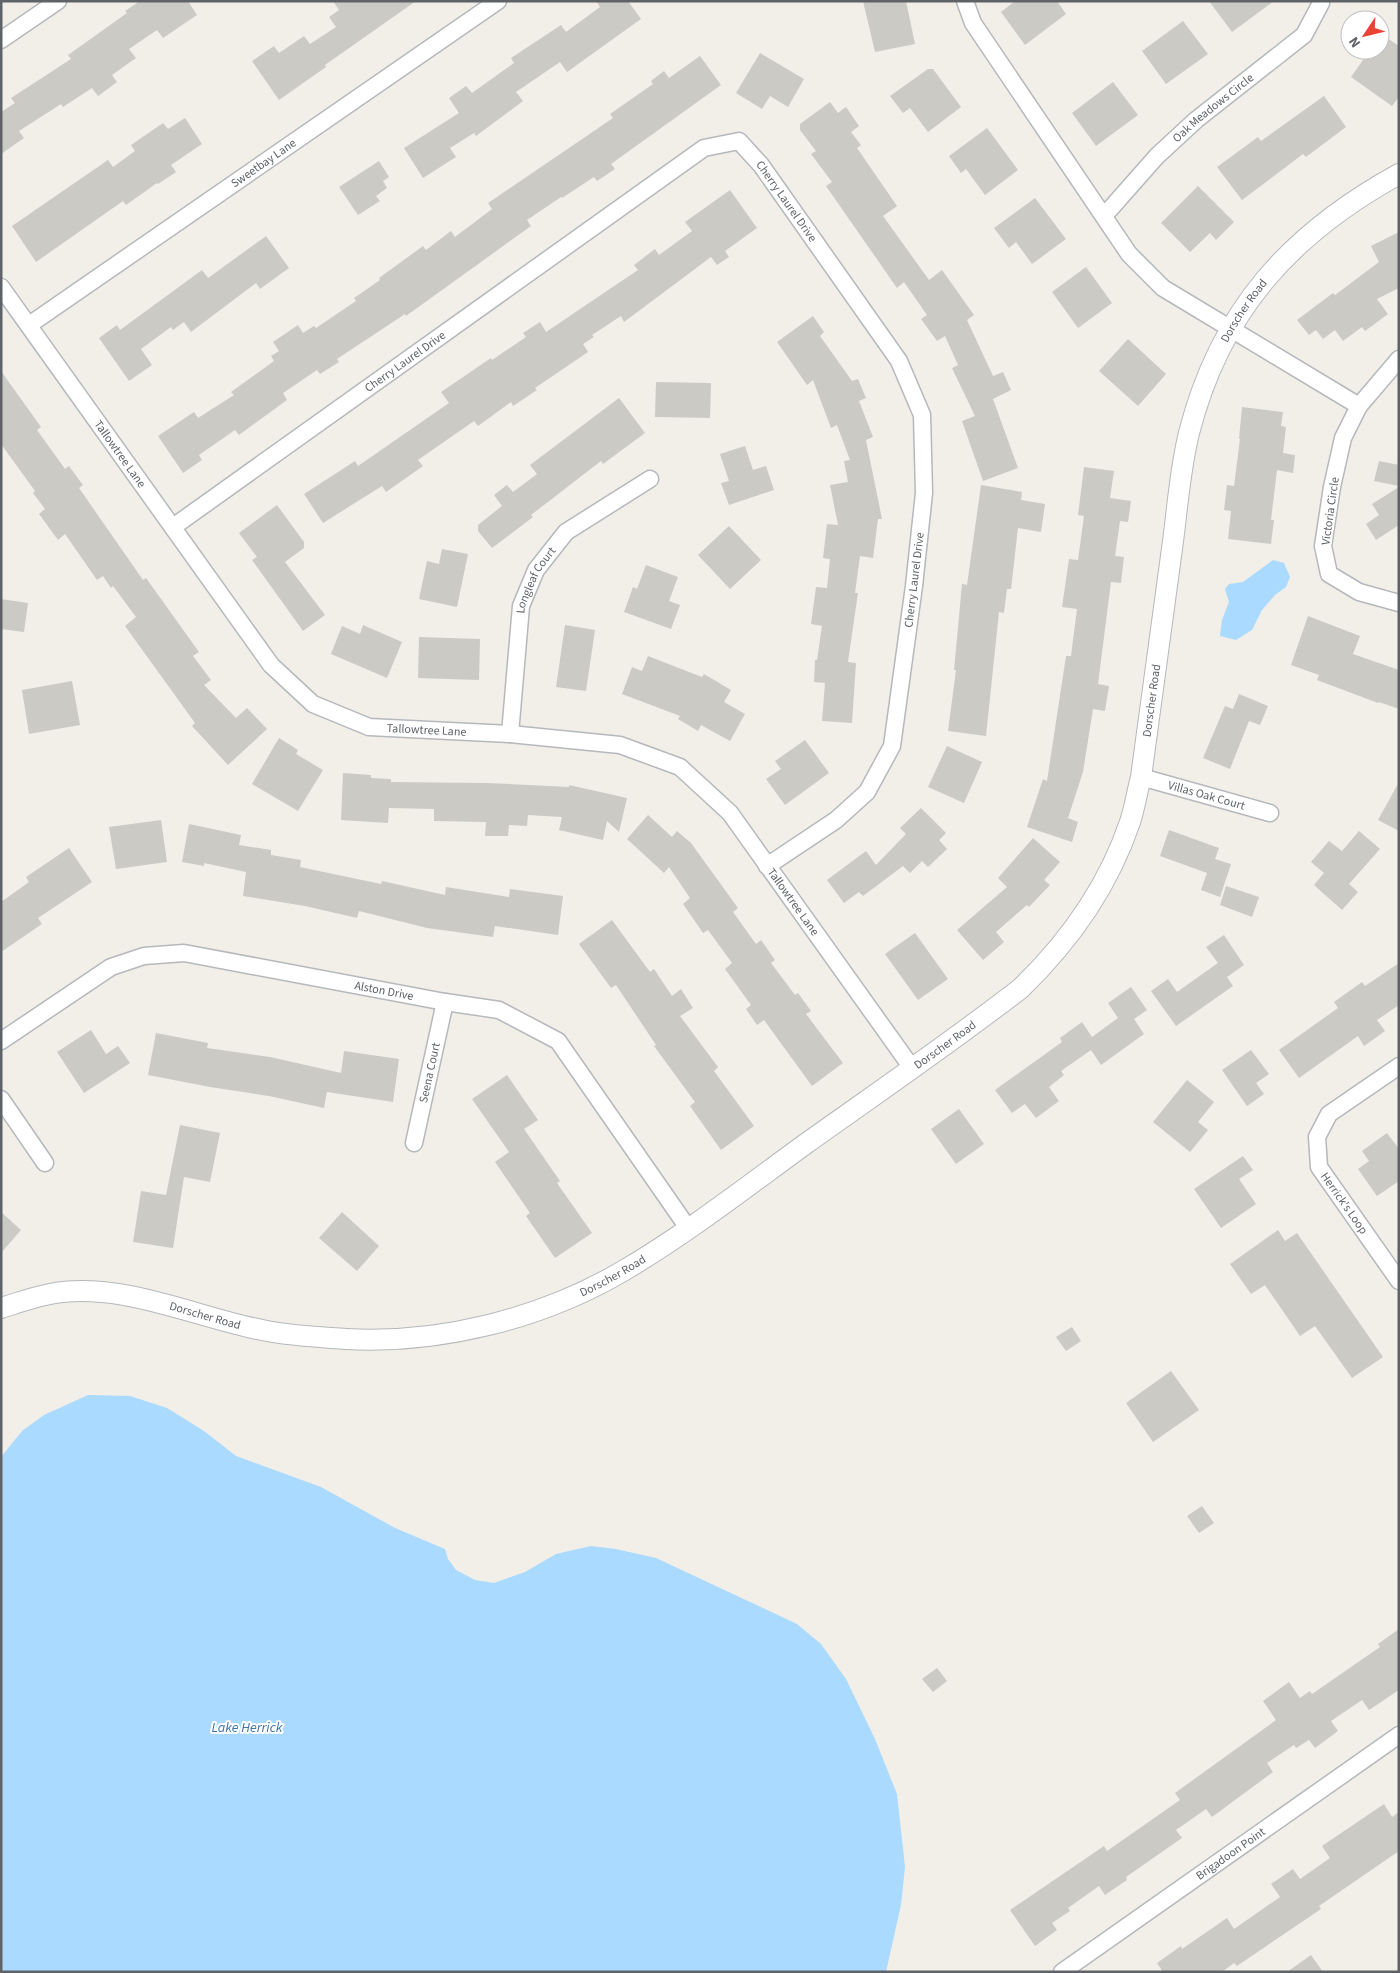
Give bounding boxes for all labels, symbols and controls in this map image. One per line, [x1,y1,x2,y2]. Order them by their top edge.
north arrow [1340,10,1390,60]
text: N [1344,32,1366,51]
street label: Oak Meadows Circle [1169,70,1258,147]
street label: Sweetbay Lane [228,135,300,192]
street label: Cherry Laurel Drive [752,157,821,246]
street label: Dorscher Road [1217,276,1271,346]
street label: Cherry Laurel Drive [361,327,449,397]
street label: Tallowtree Lane [90,417,150,492]
street label: Victoria Circle [1317,476,1344,546]
street label: Cherry Laurel Drive [900,531,929,629]
street label: Longleaf Court [512,543,560,614]
street label: Dorscher Road [1139,663,1165,738]
street label: Tallowtree Lane [386,720,467,741]
street label: Villas Oak Court [1166,777,1247,815]
street label: Tallowtree Lane [763,865,823,939]
street label: Alston Drive [353,977,415,1005]
street label: Dorscher Road [911,1017,980,1074]
street label: Seena Court [415,1041,445,1105]
street label: Herrick's Loop [1316,1169,1372,1238]
street label: Dorscher Road [577,1251,649,1301]
street label: Dorscher Road [167,1298,242,1334]
water label: Lake Herrick [212,1718,283,1738]
street label: Brigadoon Point [1193,1824,1269,1884]

